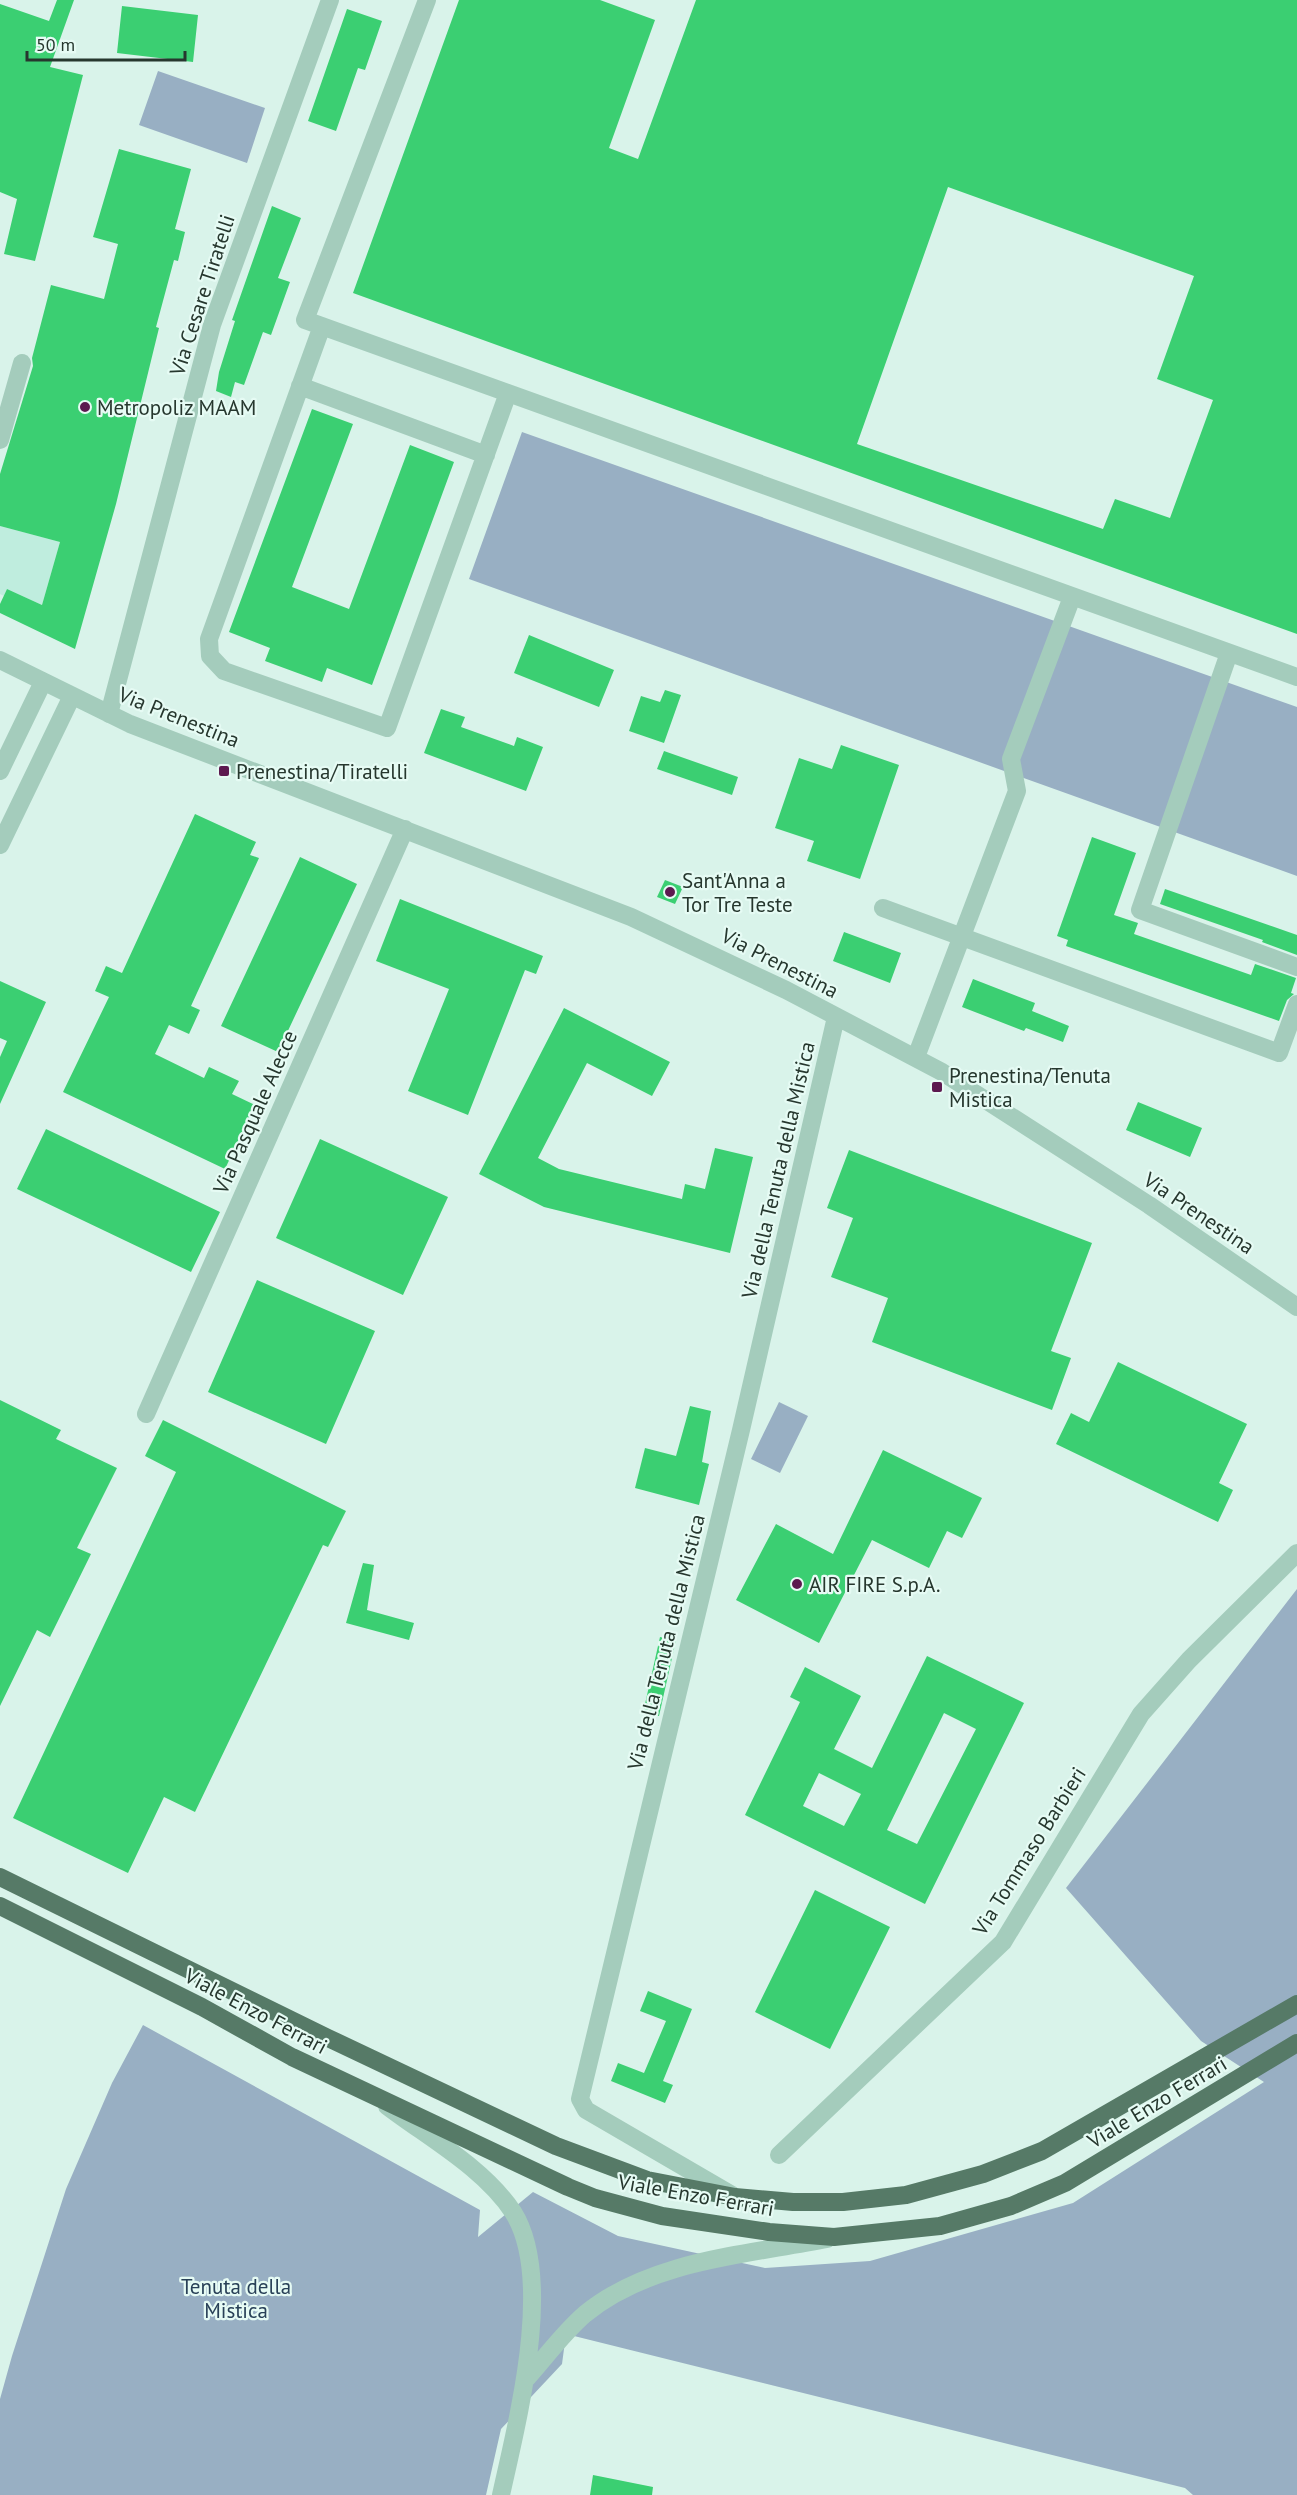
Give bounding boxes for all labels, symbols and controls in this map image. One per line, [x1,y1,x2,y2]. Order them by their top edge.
scale bar [27,24,184,62]
text: 50 m [36,33,75,56]
street label: Via Cesare Tiratelli [163,211,241,380]
place label: Metropoliz MAAM [97,394,256,421]
marker: Metropoliz MAAM [78,400,92,414]
street label: Via Prenestina [114,680,243,754]
place label: Prenestina/Tiratelli [236,758,408,785]
marker: Prenestina/Tiratelli [217,764,231,778]
place label: Sant'Anna a Tor Tre Teste [682,867,793,918]
marker: Sant'Anna a Tor Tre Teste [663,885,677,899]
street label: Via Prenestina [716,921,843,1004]
street label: Via Pasquale Alecce [206,1026,303,1199]
street label: Via della Tenuta della Mistica [735,1039,821,1302]
place label: Prenestina/Tenuta Mistica [949,1062,1111,1113]
marker: Prenestina/Tenuta Mistica [930,1080,944,1094]
street label: Via Prenestina [1138,1165,1260,1260]
street label: Via della Tenuta della Mistica [621,1511,711,1774]
place label: AIR FIRE S.p.A. [809,1571,940,1598]
marker: AIR FIRE S.p.A. [790,1577,804,1591]
street label: Via Tommaso Barbieri [966,1762,1092,1941]
street label: Viale Enzo Ferrari [179,1962,332,2060]
street label: Viale Enzo Ferrari [1081,2050,1232,2155]
street label: Viale Enzo Ferrari [615,2168,776,2222]
park label: Tenuta della Mistica [181,2273,291,2324]

